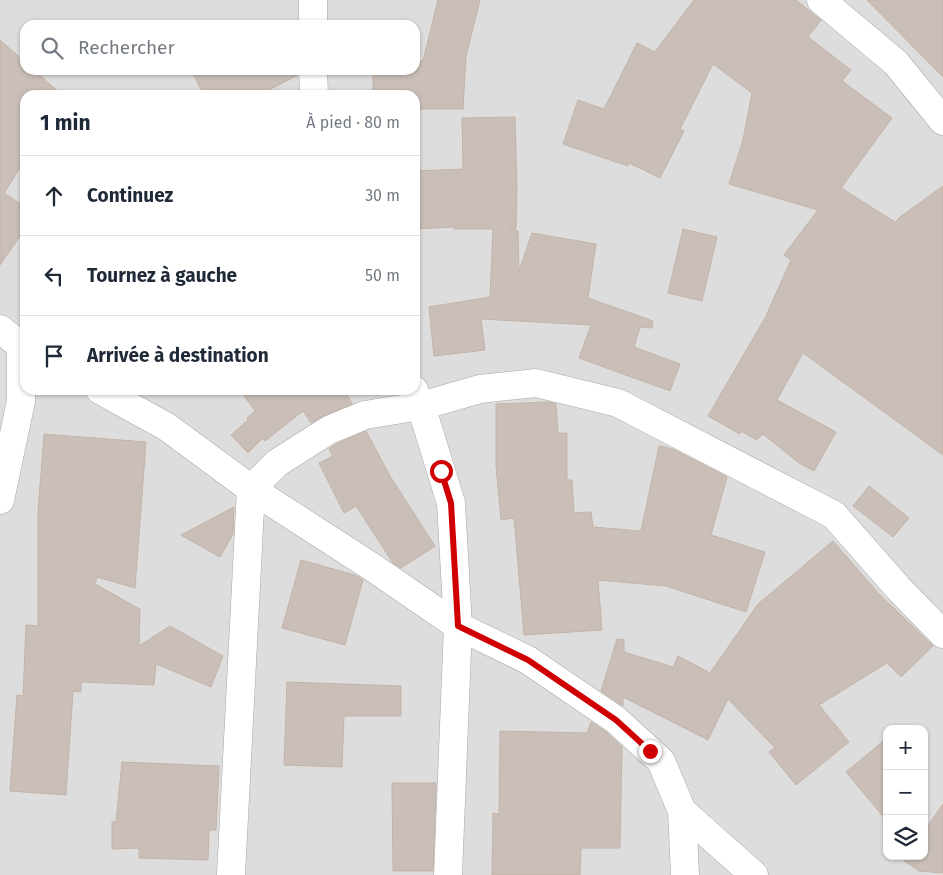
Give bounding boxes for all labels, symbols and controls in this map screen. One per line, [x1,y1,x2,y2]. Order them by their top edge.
search box [20,20,420,75]
icon: search [38,34,66,62]
text: Rechercher [78,36,175,59]
text: 1 min [40,110,91,136]
text: À pied · 80 m [306,113,400,132]
icon: ahead [40,182,68,210]
text: Continuez [87,184,173,207]
text: 30 m [365,186,400,205]
icon: left [40,262,68,290]
text: Tournez à gauche [87,264,237,287]
text: 50 m [365,266,400,285]
icon: arrive [40,342,68,370]
text: Arrivée à destination [87,344,269,367]
route start [430,460,453,483]
map controls [883,725,928,860]
button: + [883,725,928,770]
route end [639,740,662,763]
button: − [883,770,928,815]
button: layers [883,815,928,860]

